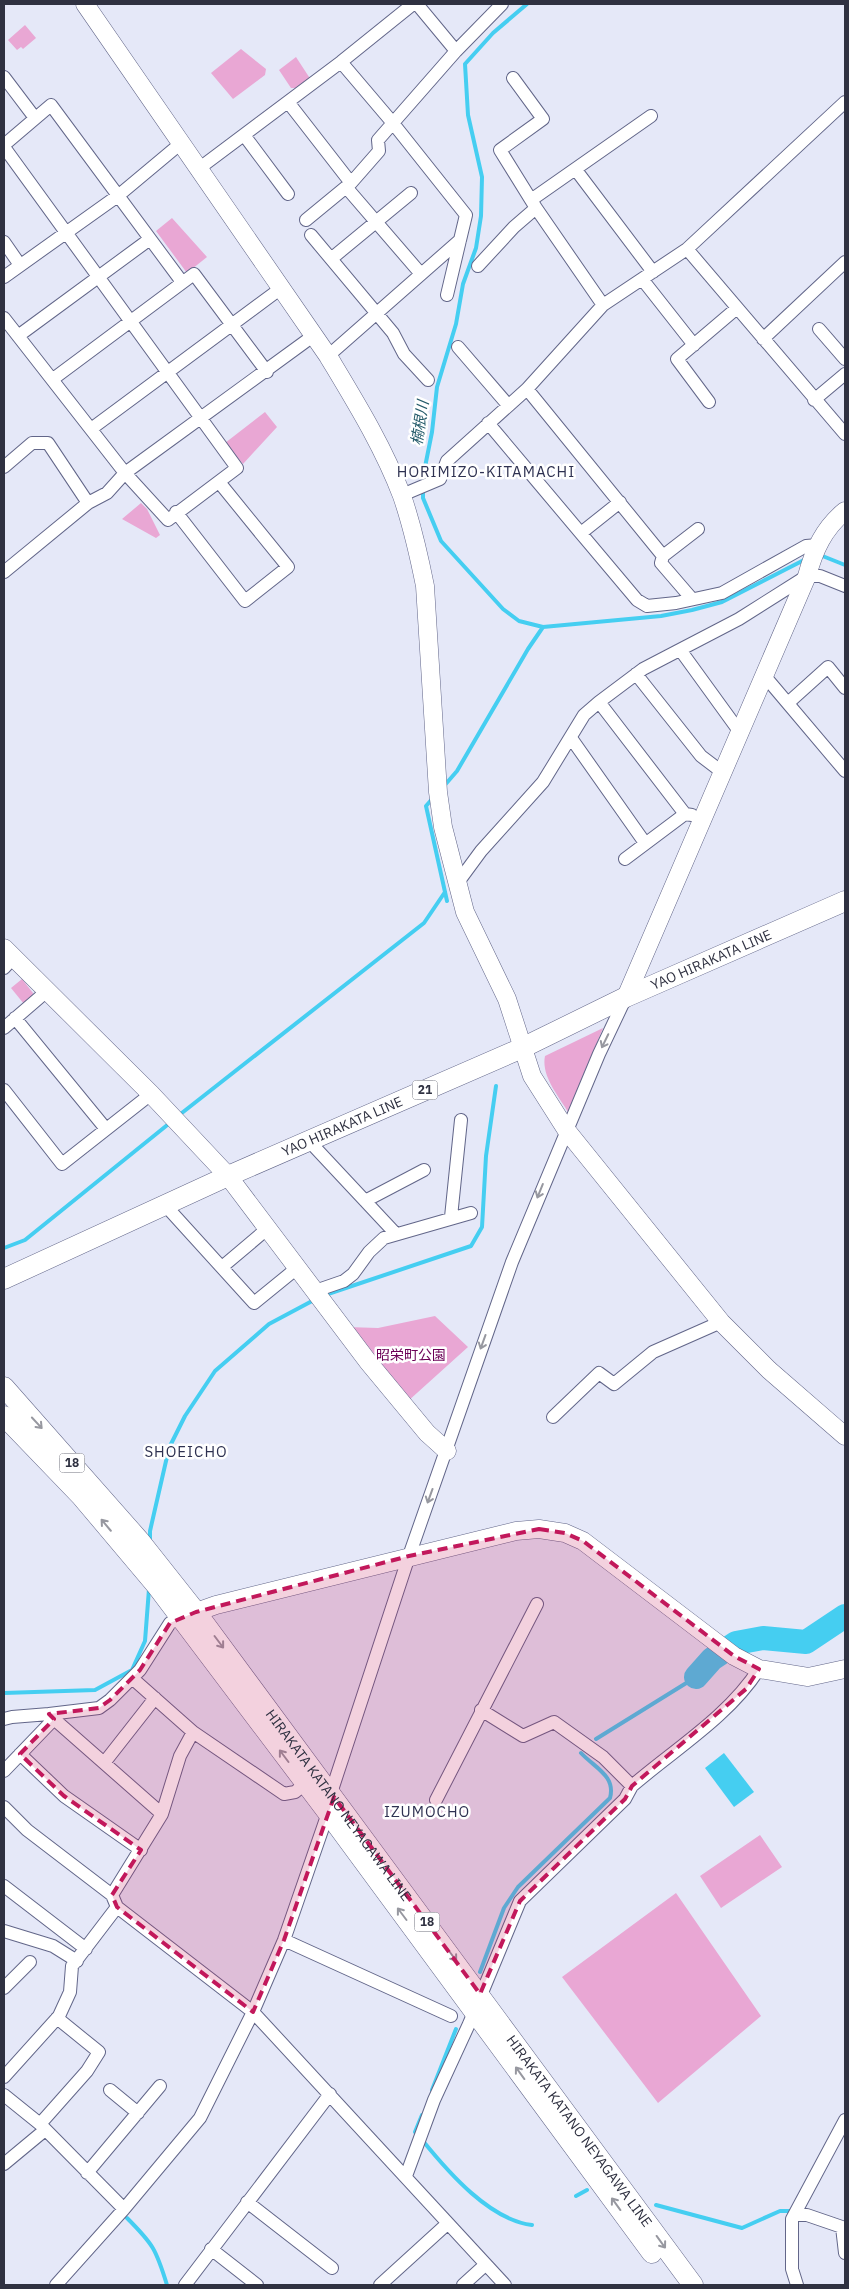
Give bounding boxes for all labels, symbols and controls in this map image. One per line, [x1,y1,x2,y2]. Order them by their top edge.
water label: 楠根川 [407,397,433,447]
district label: HORIMIZO-KITAMACHI [397,462,575,481]
street label: YAO HIRAKATA LINE [648,925,774,994]
one-way arrow [599,1033,609,1048]
road number: 21 [412,1080,438,1100]
street label: YAO HIRAKATA LINE [279,1092,405,1161]
one-way arrow [535,1183,544,1198]
one-way arrow [478,1334,487,1350]
park label: 昭栄町公園 [376,1346,446,1364]
one-way arrow [31,1416,43,1429]
district label: SHOEICHO [144,1442,228,1461]
road number: 18 [60,1454,84,1472]
one-way arrow [425,1488,434,1503]
one-way arrow [100,1518,111,1531]
one-way arrow [214,1635,224,1649]
street label: HIRAKATA KATANO NEYAGAWA LINE [262,1706,415,1905]
one-way arrow [279,1749,289,1763]
district label: IZUMOCHO [384,1802,470,1821]
one-way arrow [397,1907,407,1921]
road number: 18 [414,1912,440,1931]
one-way arrow [446,1948,457,1961]
street label: HIRAKATA KATANO NEYAGAWA LINE [502,2031,656,2231]
one-way arrow [514,2067,525,2080]
one-way arrow [611,2197,621,2211]
one-way arrow [656,2235,666,2249]

